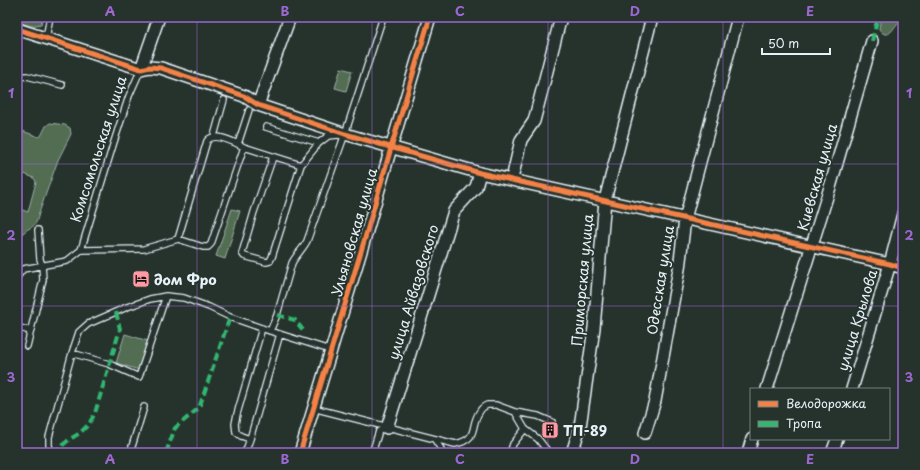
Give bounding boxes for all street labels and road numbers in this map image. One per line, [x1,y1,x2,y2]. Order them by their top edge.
street label: Комсомольская улица [64,73,132,225]
street label: Киевская улица [792,121,842,233]
street label: Ульяновская улица [326,165,382,299]
street label: Приморская улица [566,213,598,347]
street label: улица Айвазовского [382,222,444,362]
street label: Одесская улица [641,224,679,336]
street label: улица Крылова [832,266,882,373]

